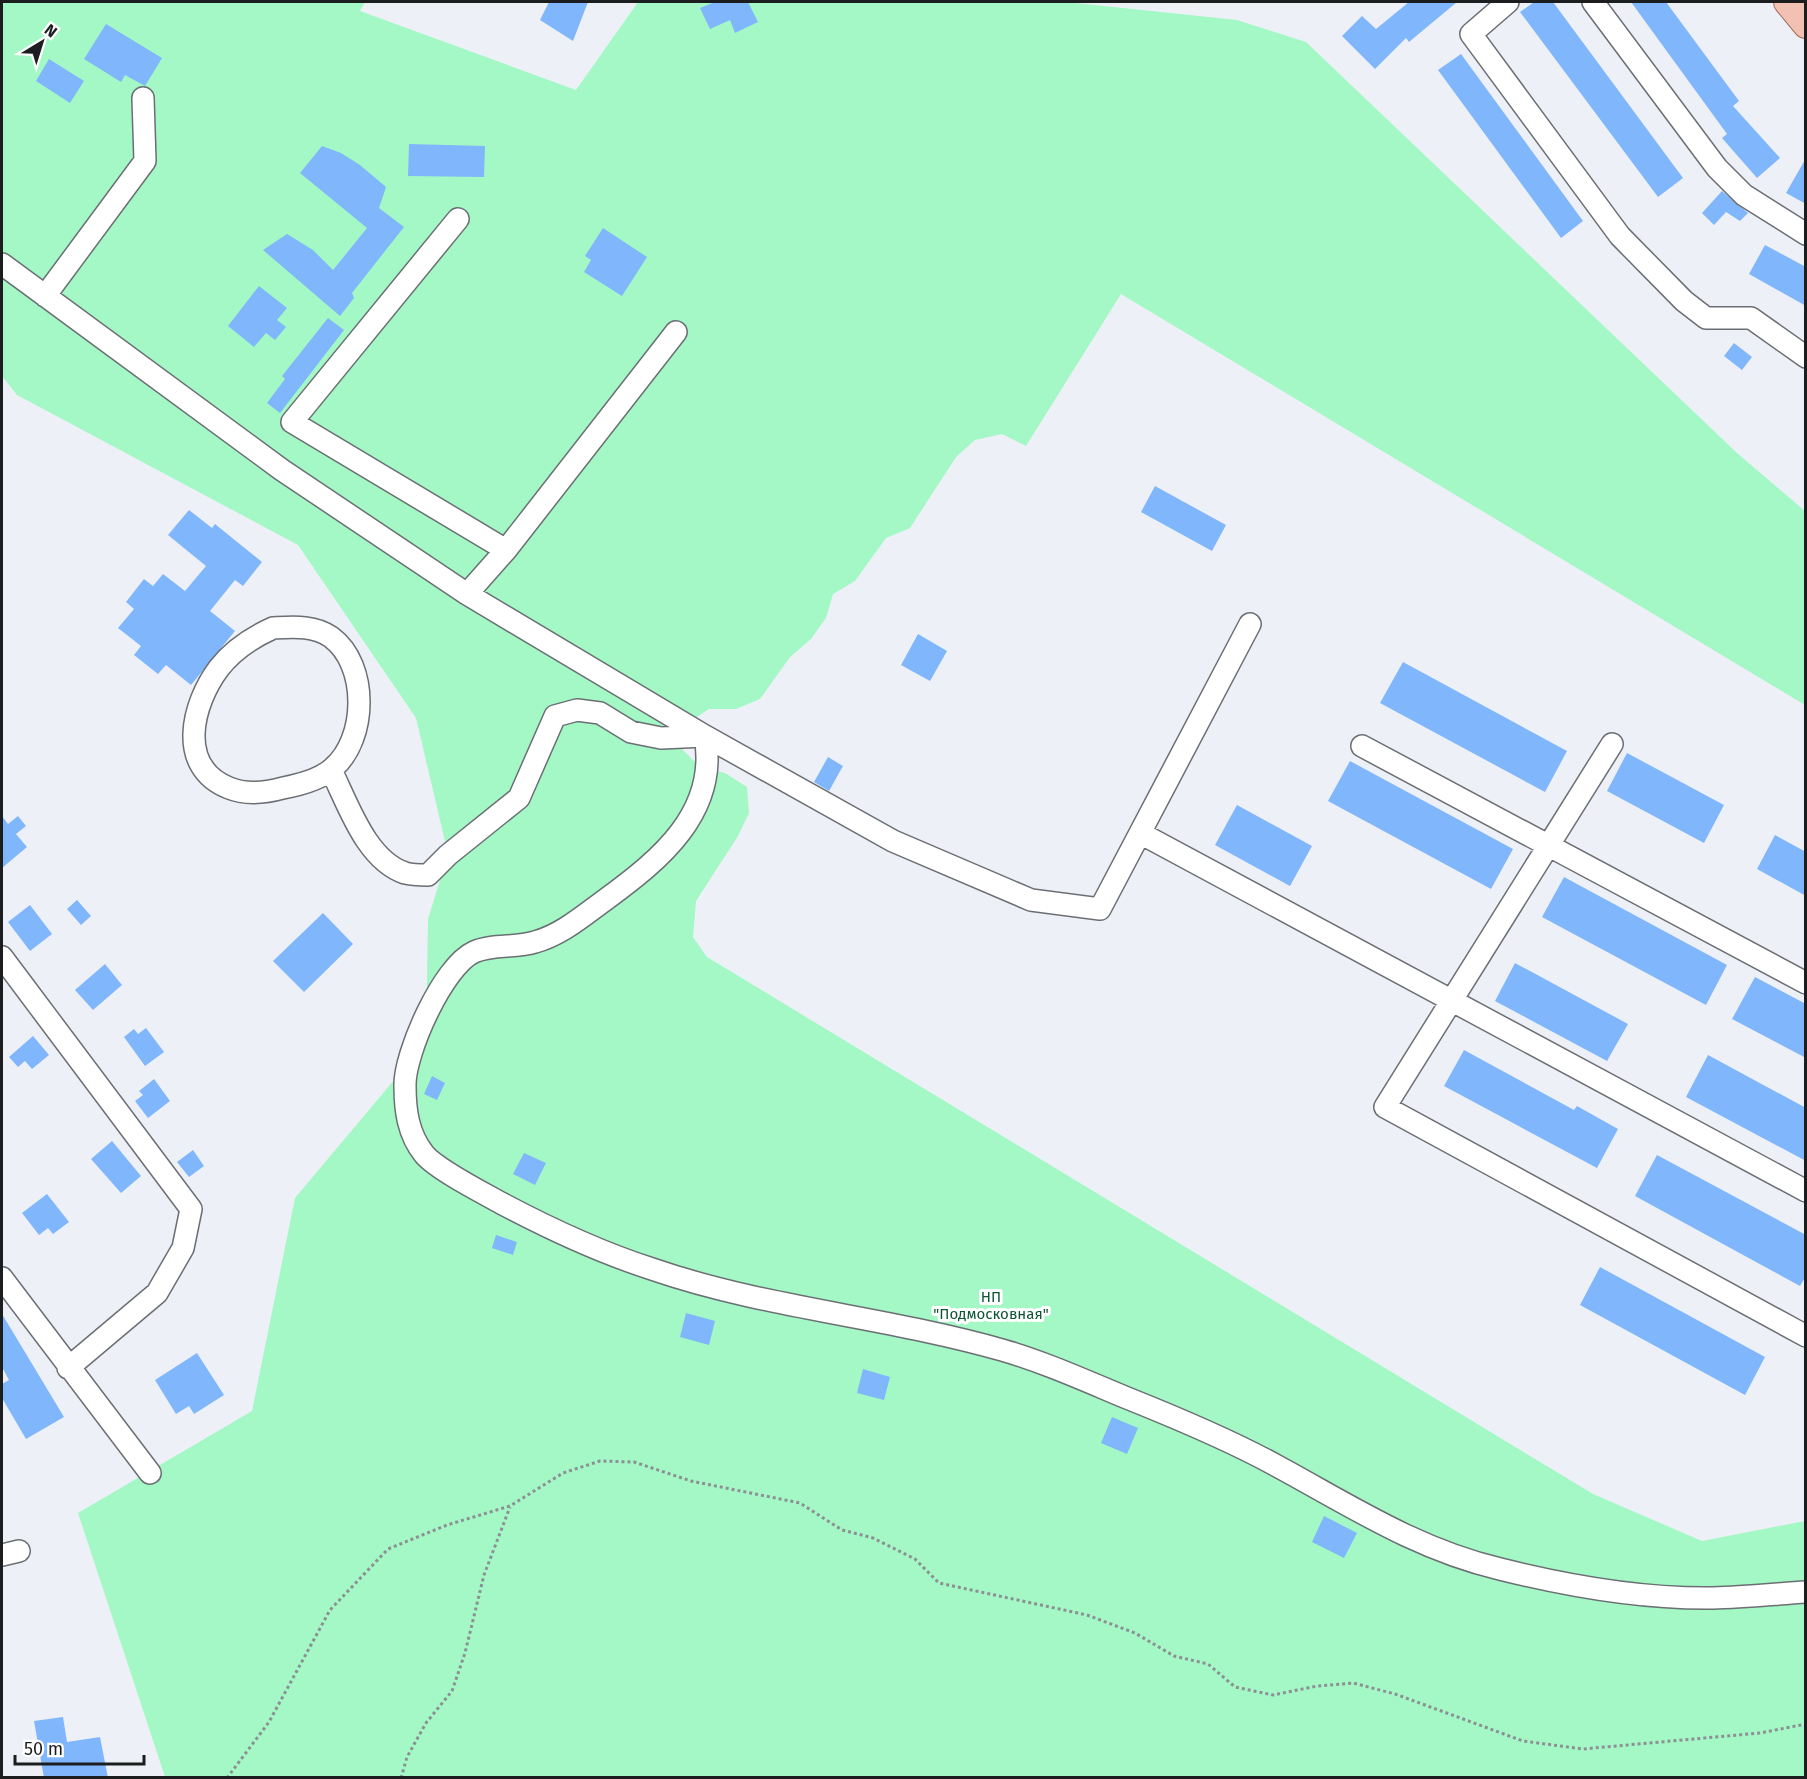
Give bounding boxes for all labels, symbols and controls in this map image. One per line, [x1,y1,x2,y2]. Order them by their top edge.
north arrow [12,12,72,72]
text: N [41,20,61,41]
park label: НП "Подмосковная" [933,1288,1049,1323]
scale bar [15,1728,144,1766]
text: 50 m [24,1738,63,1760]

